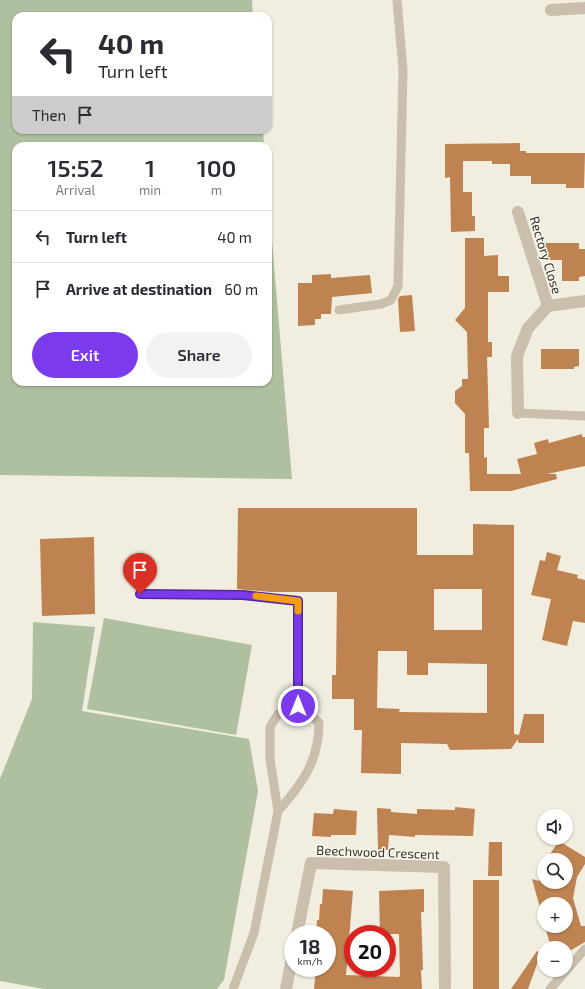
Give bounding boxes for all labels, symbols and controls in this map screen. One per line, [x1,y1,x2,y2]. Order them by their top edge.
text: 40 m [98,26,164,60]
icon: left [32,28,84,80]
text: Turn left [98,60,168,82]
icon: arrive [74,104,96,126]
text: Then [32,106,66,124]
text: 15:52 [48,153,103,182]
text: 1 [145,153,155,182]
text: 100 [197,153,236,182]
text: Arrival [56,182,95,198]
text: min [139,182,161,198]
text: m [211,182,222,198]
street label: Rectory Close [527,214,565,296]
icon: left [32,226,54,248]
text: Turn left [66,228,127,246]
text: 40 m [217,228,252,246]
icon: arrive [32,278,54,300]
text: Arrive at destination [66,280,212,298]
text: 60 m [224,280,258,298]
button: Exit [32,332,138,378]
button: Share [146,332,252,378]
pin [123,553,157,594]
icon: arrive [129,559,151,581]
position arrow [277,685,319,727]
map controls [537,809,573,977]
button: sound [537,809,573,845]
street label: Beechwood Crescent [316,842,440,862]
button: search [537,853,573,889]
button: + [537,897,573,933]
speed limit sign: 20 [344,925,396,977]
text: 18 [299,934,321,958]
button: − [537,941,573,977]
text: km/h [298,955,322,967]

